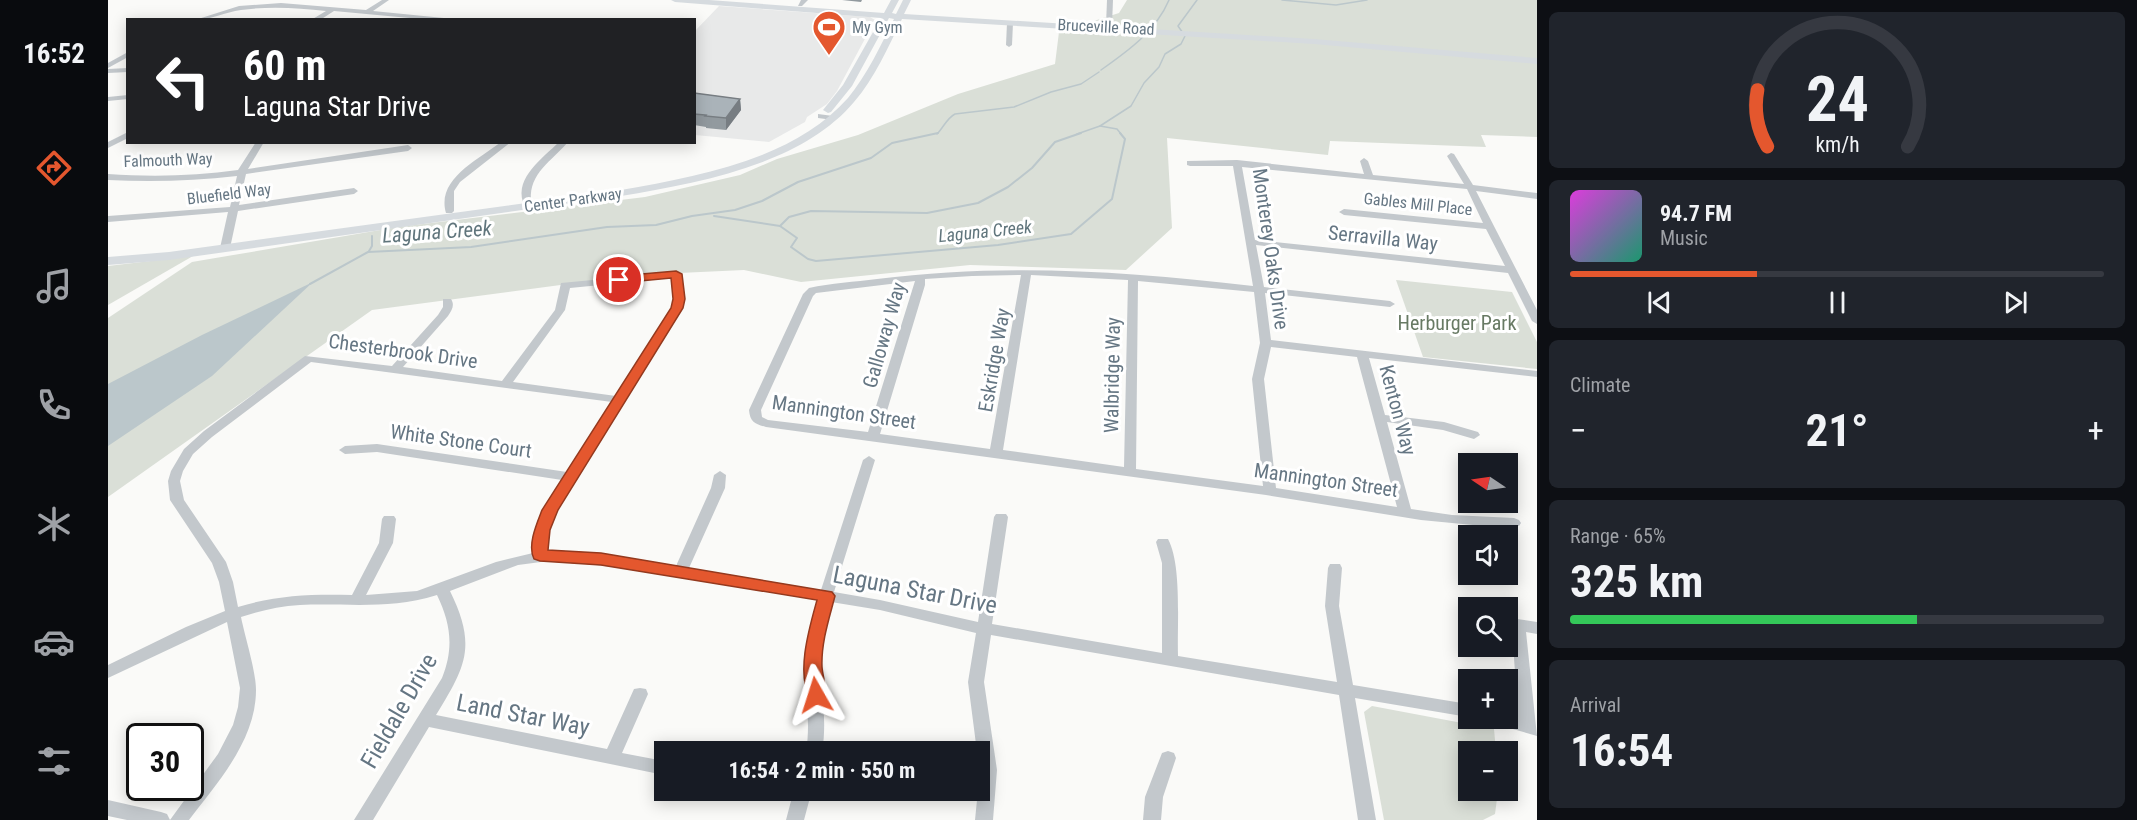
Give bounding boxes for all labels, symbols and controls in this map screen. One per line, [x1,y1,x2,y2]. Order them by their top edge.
sports icon: My Gym [811,9,847,56]
street label: Bruceville Road [1057,15,1155,39]
place label: My Gym [852,18,903,37]
text: 16:52 [23,38,85,70]
text: 60 m [243,41,326,90]
icon: left [144,42,222,120]
text: 24 [1805,63,1869,136]
text: Laguna Star Drive [243,91,431,123]
text: km/h [1815,132,1859,157]
icon: directions [33,147,75,189]
street label: Falmouth Way [123,149,213,171]
street label: Monterey Oaks Drive [1248,167,1294,331]
street label: Bluefield Way [186,179,272,209]
street label: Center Parkway [523,184,623,216]
street label: Gables Mill Place [1363,189,1473,219]
text: 94.7 FM [1660,201,1732,226]
water label: Laguna Creek [382,216,493,248]
water label: Laguna Creek [937,216,1034,246]
street label: Serravilla Way [1327,220,1439,256]
text: Music [1660,226,1708,250]
pin [593,254,644,305]
icon: arrive [602,263,635,296]
icon: music [33,265,75,307]
street label: Galloway Way [857,279,911,391]
icon: previous [1643,286,1676,319]
icon: pause [1821,286,1854,319]
icon: next [1999,286,2032,319]
street label: Eskridge Way [973,306,1015,414]
park label: Herburger Park [1398,311,1516,335]
street label: Walbridge Way [1099,317,1125,433]
street label: Chesterbrook Drive [327,329,479,373]
street label: Kenton Way [1374,362,1422,458]
text: Climate [1570,373,1630,397]
icon: phone [33,384,75,426]
street label: Mannington Street [770,390,918,434]
text: 21° [1806,404,1869,457]
text: − [1570,411,1587,450]
text: + [2088,411,2104,450]
street label: White Stone Court [389,419,533,463]
north arrow [1458,453,1518,513]
map controls [1458,453,1518,801]
street label: Mannington Street [1252,458,1400,502]
icon: climate [33,503,75,545]
text: Range · 65% [1570,524,1666,548]
button: sound [1458,525,1518,585]
text: 325 km [1570,555,1703,608]
street label: Laguna Star Drive [830,560,1000,620]
button: search [1458,597,1518,657]
icon: car [33,621,75,663]
street label: Fieldale Drive [355,649,443,773]
position arrow [784,663,848,727]
button: + [1458,669,1518,729]
street label: Land Star Way [454,688,592,742]
text: Arrival [1570,693,1621,717]
speed limit sign: 30 [126,723,204,801]
text: 16:54 [1570,724,1673,777]
icon: filters [33,740,75,782]
button: − [1458,741,1518,801]
text: 16:54 · 2 min · 550 m [729,758,915,783]

